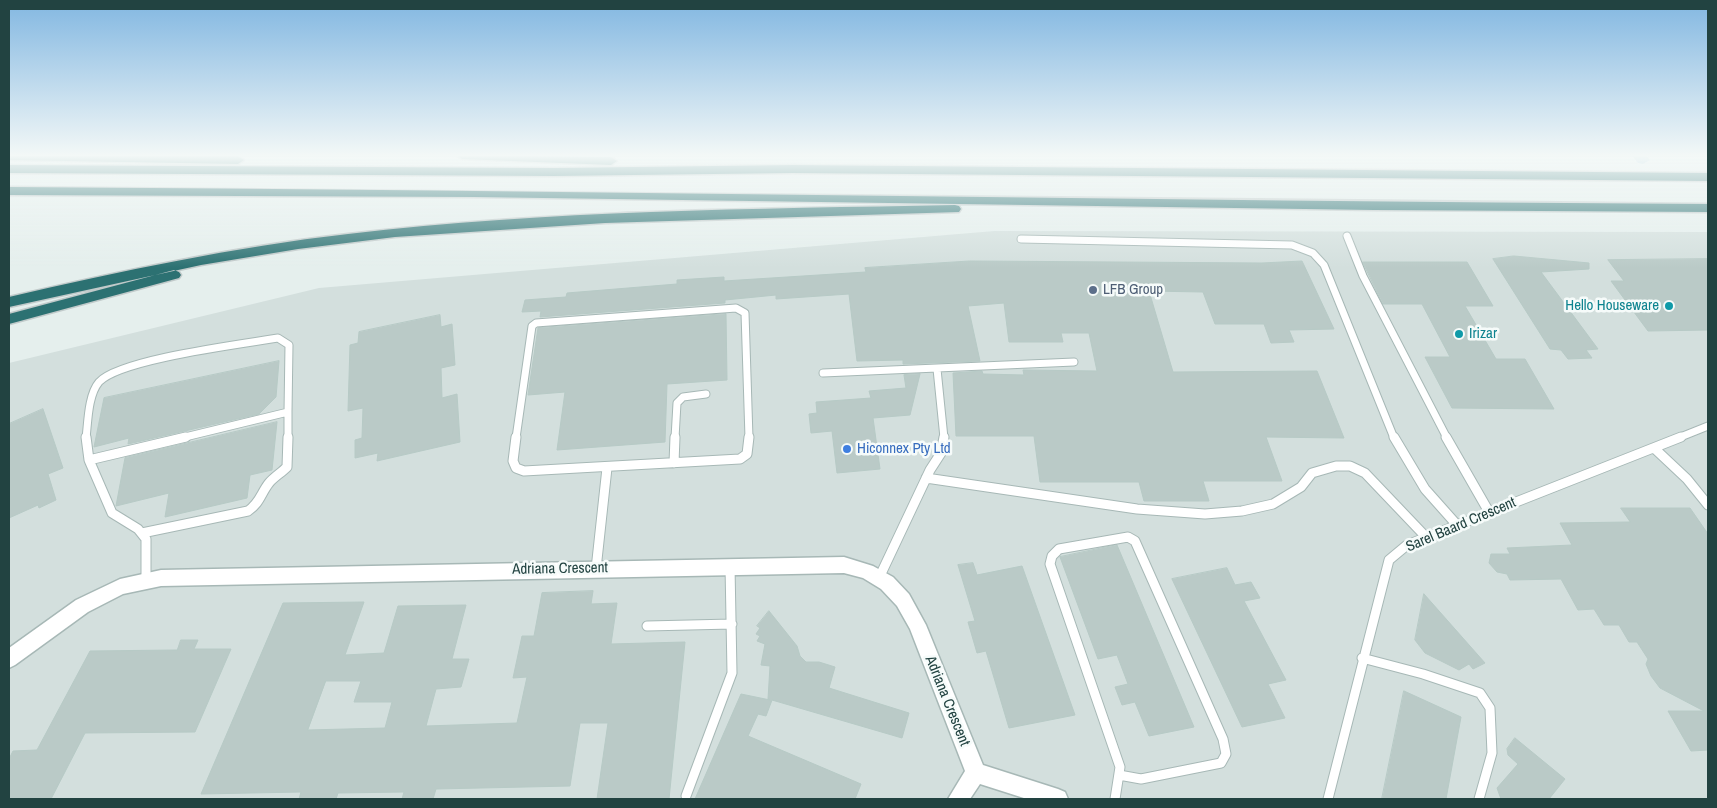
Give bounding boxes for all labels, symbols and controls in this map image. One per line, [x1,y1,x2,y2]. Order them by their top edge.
place label: LFB Group [1103,281,1163,299]
marker: LFB Group [1087,284,1099,296]
place label: Hello Houseware [1565,297,1659,315]
marker: Hello Houseware [1663,300,1675,312]
place label: Irizar [1469,325,1497,343]
marker: Irizar [1453,328,1465,340]
place label: Hiconnex Pty Ltd [857,440,951,458]
marker: Hiconnex Pty Ltd [841,443,853,455]
street label: Sarel Baard Crescent [1403,494,1519,556]
street label: Adriana Crescent [512,559,608,579]
street label: Adriana Crescent [921,653,973,749]

